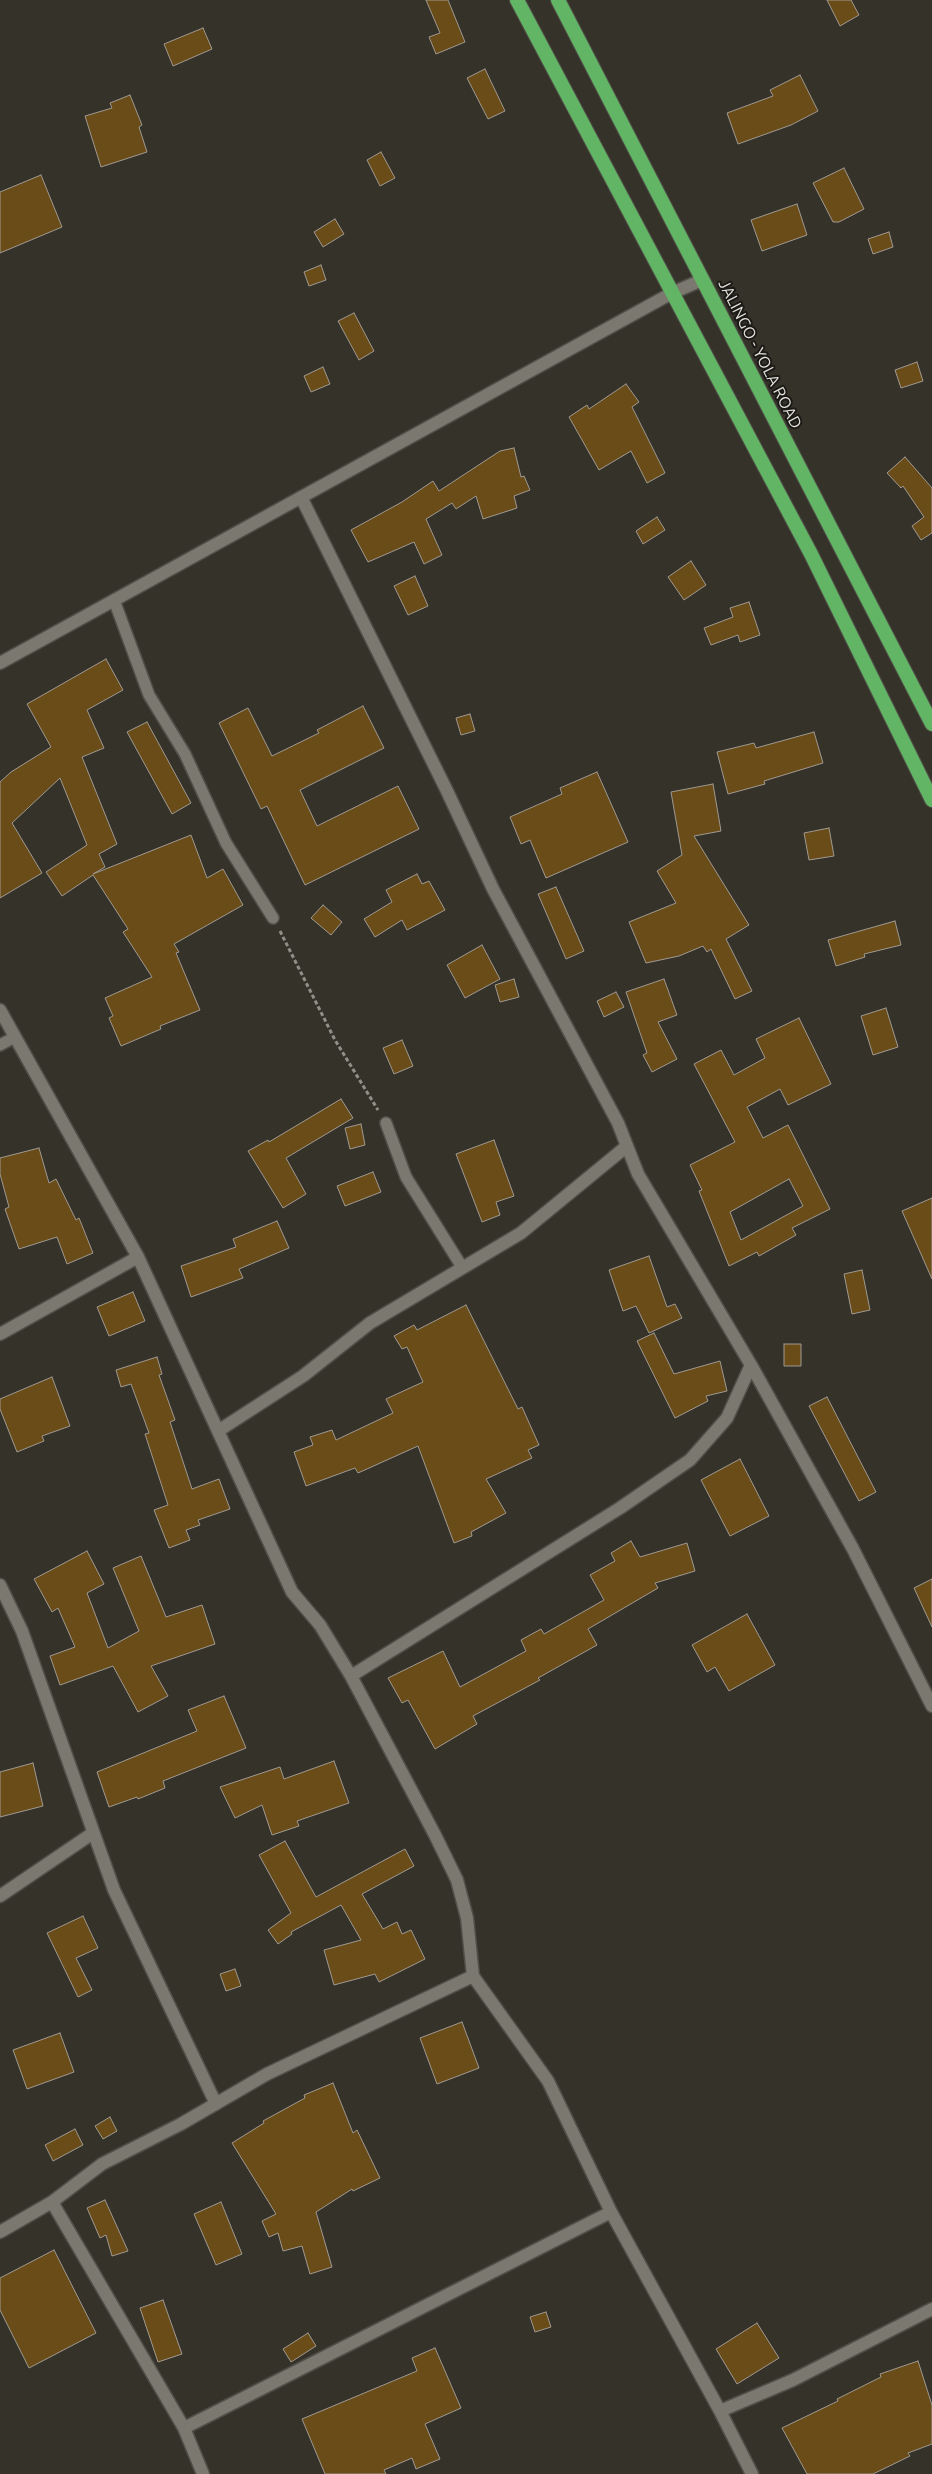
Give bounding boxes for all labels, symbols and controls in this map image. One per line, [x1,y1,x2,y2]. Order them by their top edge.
street label: JALINGO - YOLA ROAD [714,276,806,432]

